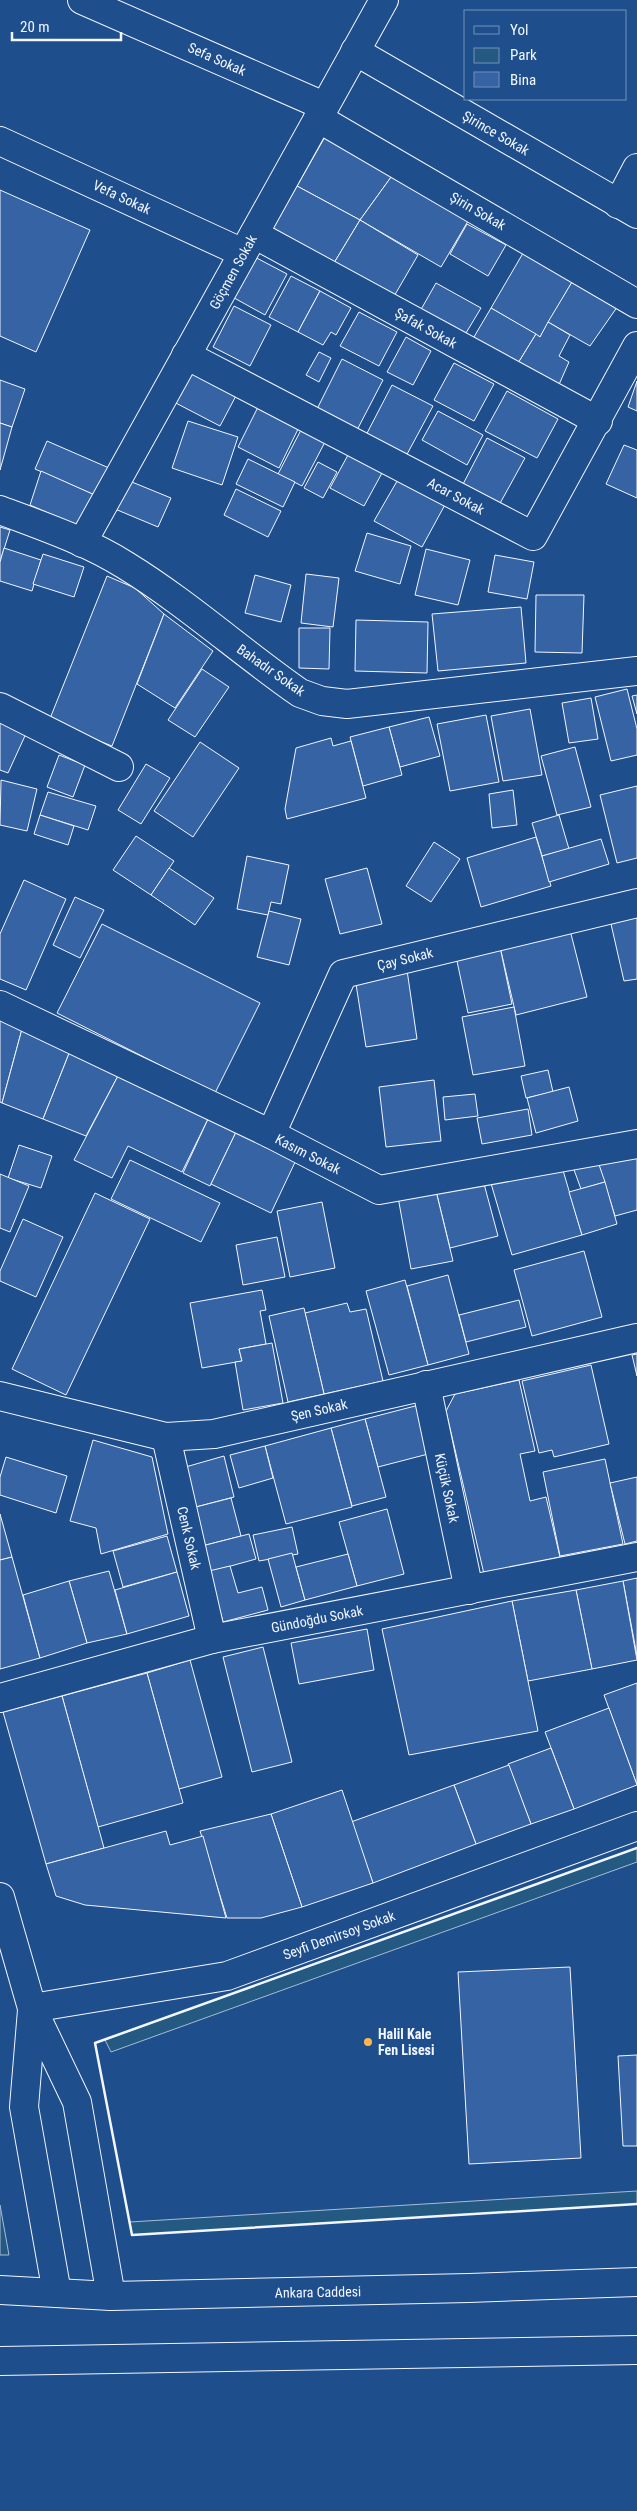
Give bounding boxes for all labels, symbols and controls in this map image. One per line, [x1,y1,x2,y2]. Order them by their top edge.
scale bar [12,10,121,42]
legend [464,10,627,100]
text: 20 m [20,18,50,36]
text: Yol [510,21,528,39]
street label: Sefa Sokak [186,39,249,79]
text: Park [510,46,537,64]
text: Bina [510,71,536,89]
street label: Şirince Sokak [460,107,533,159]
street label: Vefa Sokak [90,177,154,218]
street label: Şirin Sokak [447,189,509,234]
street label: Göçmen Sokak [206,231,260,312]
street label: Şafak Sokak [392,304,460,352]
street label: Acar Sokak [425,474,488,518]
street label: Bahadır Sokak [234,641,309,700]
street label: Çay Sokak [375,944,435,974]
street label: Kasım Sokak [273,1131,344,1178]
street label: Şen Sokak [289,1396,349,1424]
street label: Küçük Sokak [432,1452,462,1525]
street label: Cenk Sokak [174,1505,204,1572]
street label: Gündoğdu Sokak [270,1602,365,1636]
street label: Seyfi Demirsoy Sokak [281,1907,398,1963]
place label: Halil Kale Fen Lisesi [378,2026,435,2058]
marker: Halil Kale Fen Lisesi [362,2036,374,2048]
street label: Ankara Caddesi [275,2283,361,2301]

